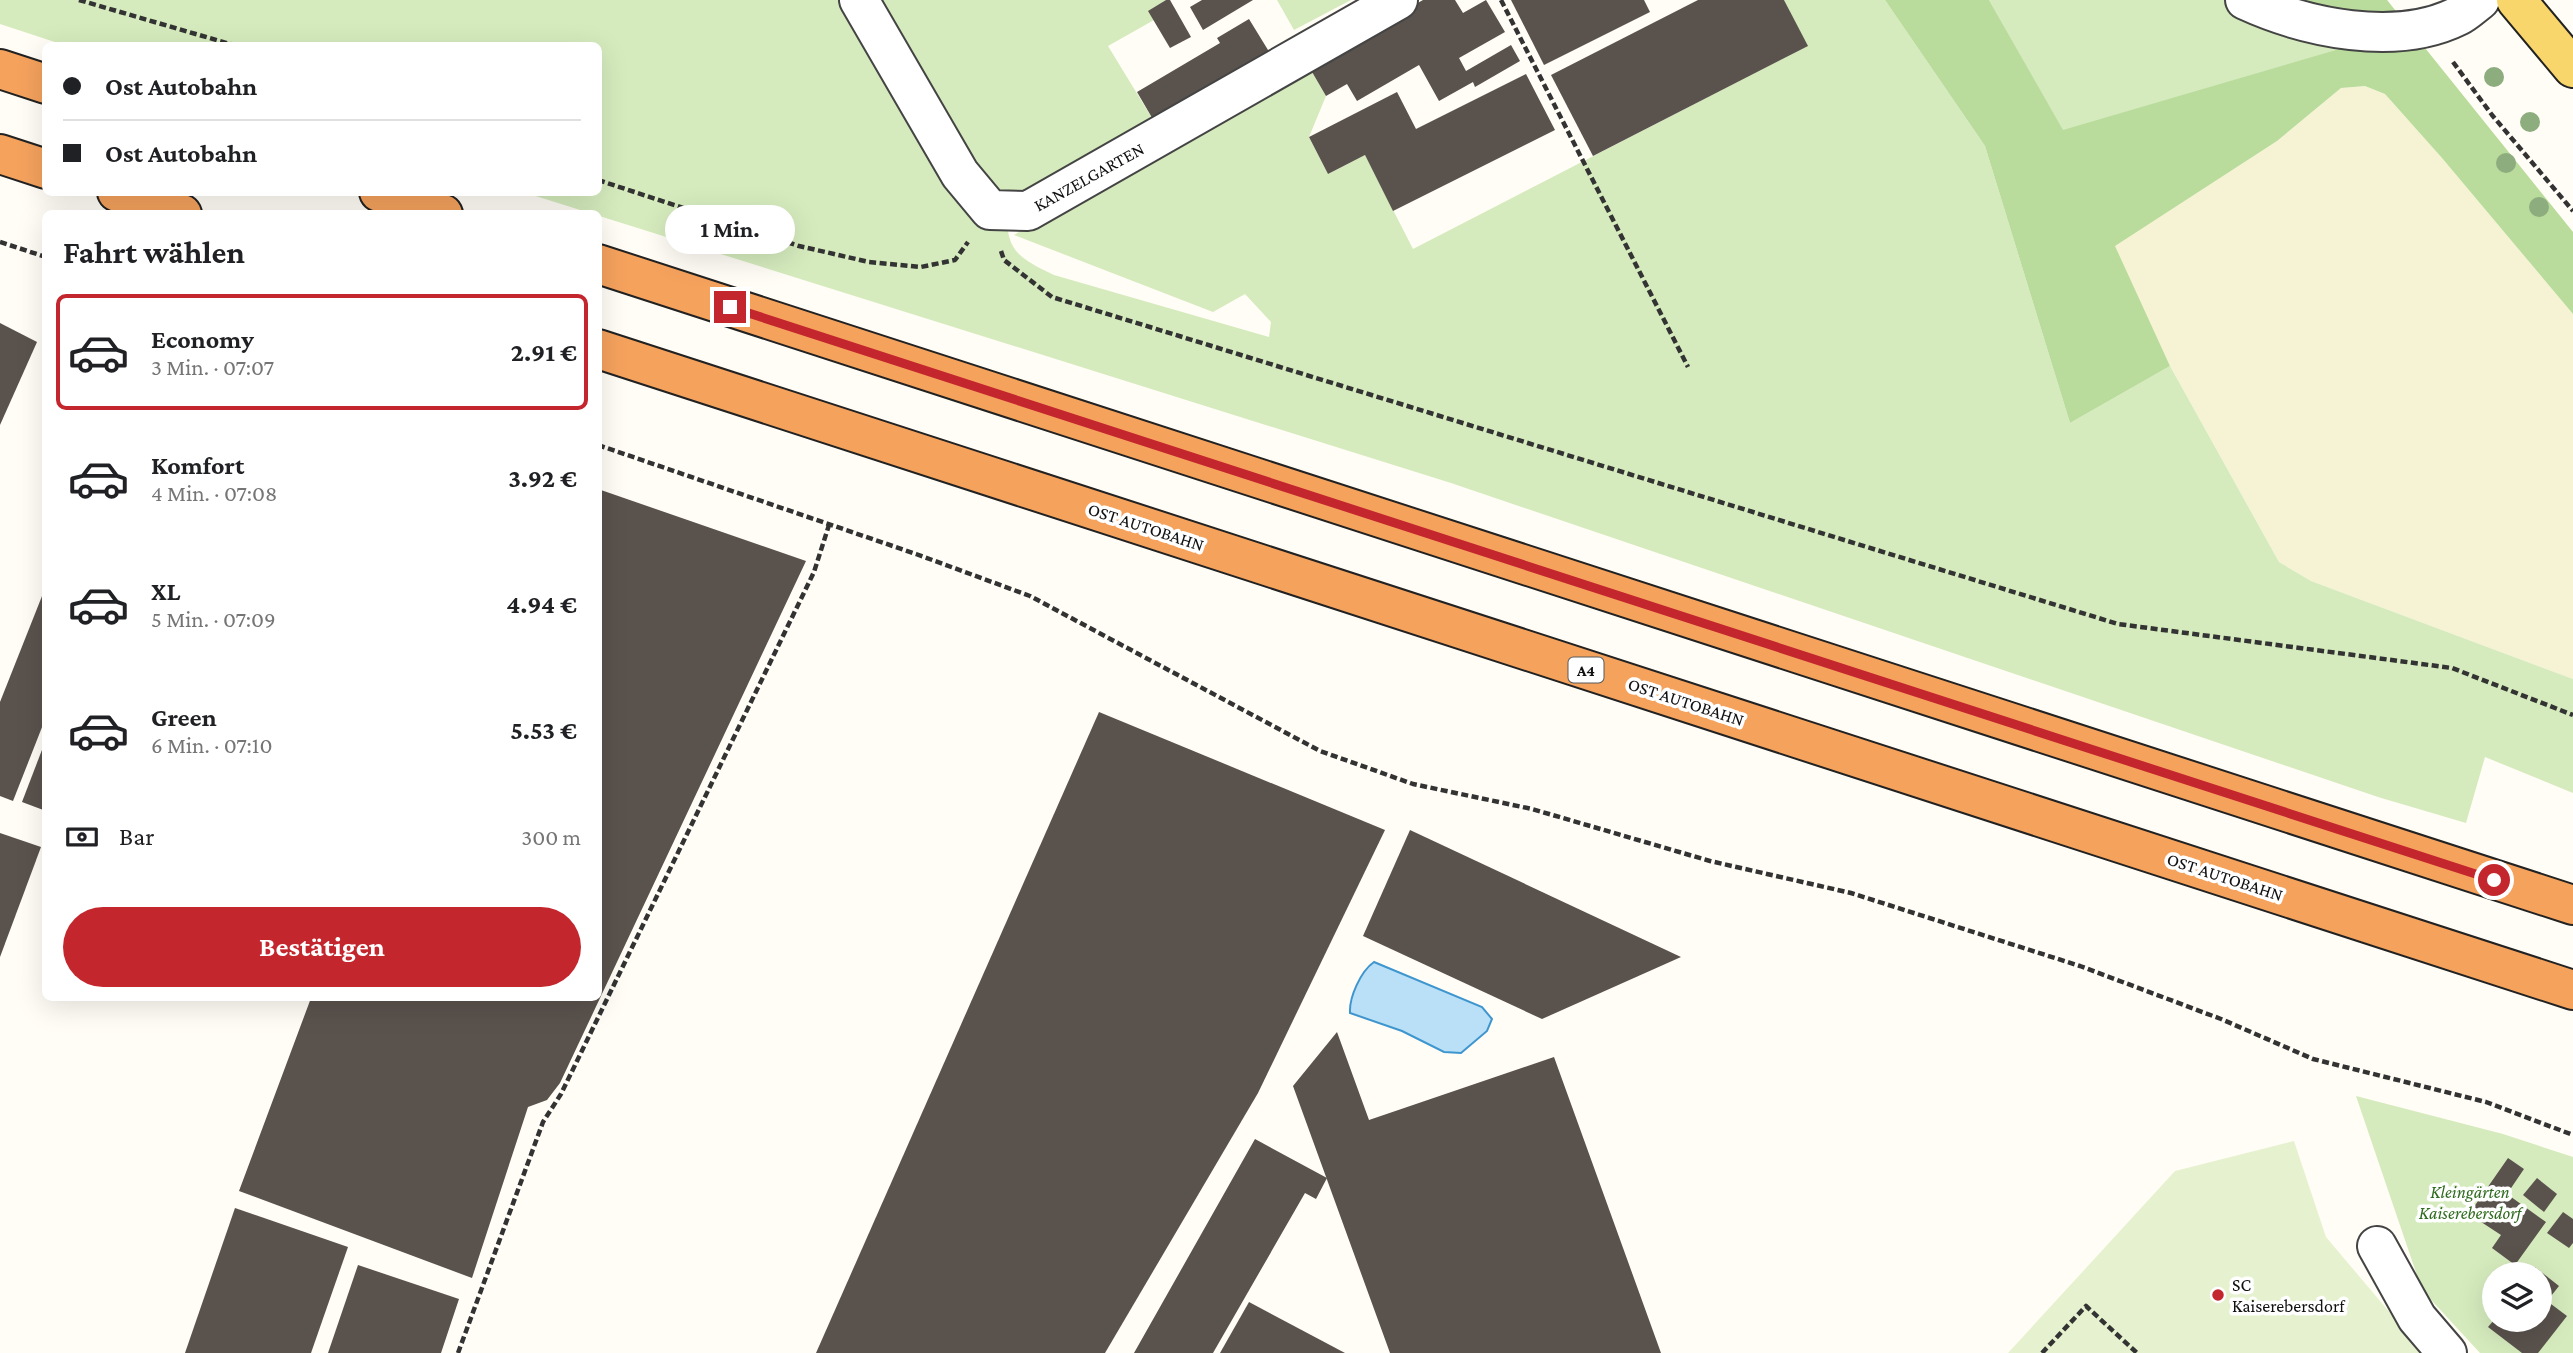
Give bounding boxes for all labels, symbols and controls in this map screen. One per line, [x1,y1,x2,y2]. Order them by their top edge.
text: Ost Autobahn [105,72,257,101]
street label: KANZELGARTEN [1030,138,1148,215]
text: Ost Autobahn [105,139,257,168]
callout: 1 Min. [665,205,795,254]
text: 1 Min. [700,216,760,242]
text: Fahrt wählen [63,234,245,270]
route end [714,291,746,323]
icon: car [67,321,130,384]
text: Economy [151,325,254,354]
text: 2.91 € [511,338,577,367]
text: 3 Min. · 07:07 [151,354,274,380]
icon: car [67,447,130,510]
text: Komfort [151,451,244,480]
text: 3.92 € [508,464,577,493]
text: 4 Min. · 07:08 [151,480,277,506]
street label: OST AUTOBAHN [1086,499,1207,555]
icon: car [67,573,130,636]
text: XL [151,577,180,606]
text: 4.94 € [506,590,577,619]
text: 5 Min. · 07:09 [151,606,276,632]
road number: A4 [1568,657,1604,682]
street label: OST AUTOBAHN [1626,674,1747,730]
icon: car [67,699,130,762]
text: Green [151,703,217,732]
text: 5.53 € [510,716,577,745]
text: 6 Min. · 07:10 [151,732,272,758]
icon: cash [63,818,101,856]
text: Bar [119,822,155,851]
text: 300 m [521,824,581,850]
street label: OST AUTOBAHN [2165,849,2286,905]
route start [2478,864,2510,896]
button: Bestätigen [63,907,581,987]
park label: Kleingärten Kaiserebersdorf [2419,1182,2523,1223]
map controls [2482,1262,2552,1332]
button: layers [2482,1262,2552,1332]
place label: SC Kaiserebersdorf [2232,1275,2346,1316]
marker: SC Kaiserebersdorf [2210,1287,2226,1303]

